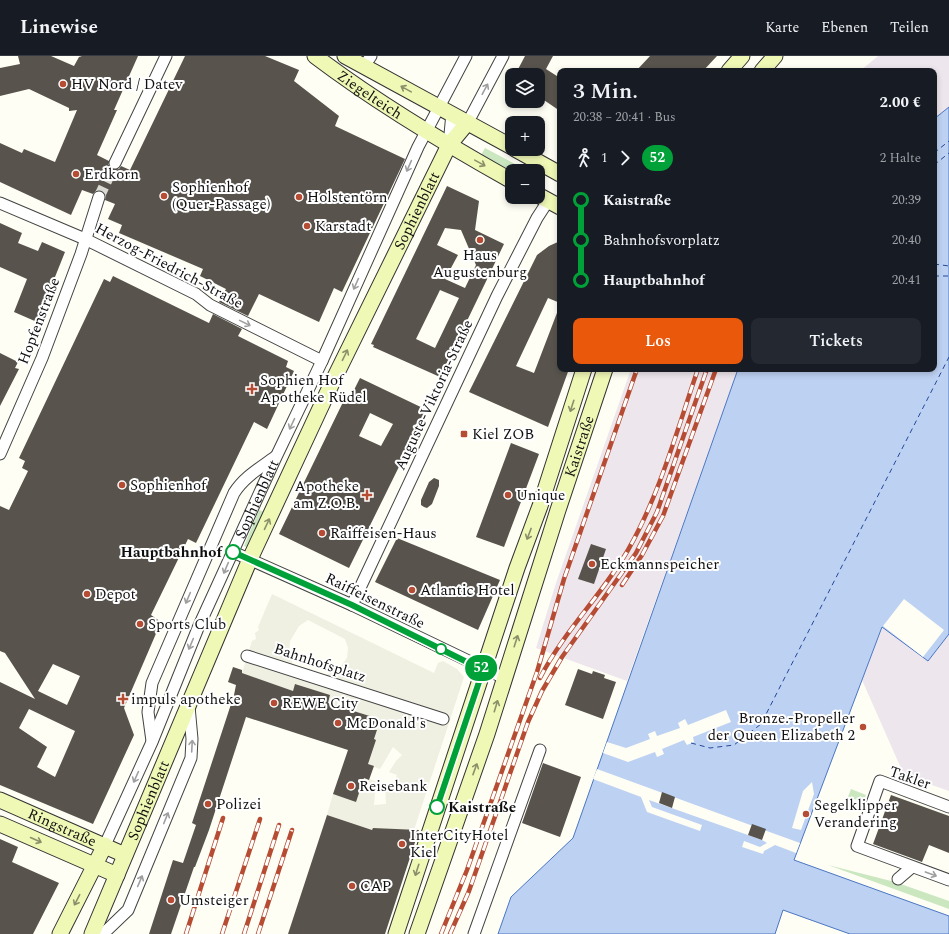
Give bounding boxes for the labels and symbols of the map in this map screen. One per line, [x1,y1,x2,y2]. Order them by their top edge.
street label: Ziegelteich [332,64,407,125]
place label: HV Nord / Datev [71,73,183,96]
marker: HV Nord / Datev [58,79,68,89]
one-way arrow [482,83,489,95]
one-way arrow [400,84,412,92]
one-way arrow [405,159,413,171]
one-way arrow [474,160,486,167]
place label: Erdkorn [84,163,139,186]
street label: Sophienblatt [388,168,446,254]
marker: Erdkorn [71,169,81,179]
place label: Sophienhof (Quer-Passage) [172,176,271,216]
place label: Holstentörn [307,186,388,209]
marker: Sophienhof (Quer-Passage) [159,191,169,201]
marker: Holstentörn [294,192,304,202]
place label: Karstadt [315,215,371,238]
street label: Herzog-Friedrich-Straße [91,217,247,315]
marker: Karstadt [302,221,312,231]
marker: Haus Augustenburg [475,235,485,245]
place label: Haus Augustenburg [433,244,527,284]
street label: Hopfenstraße [12,274,66,368]
one-way arrow [352,278,359,290]
street label: Auguste-Viktoria-Straße [389,316,479,474]
one-way arrow [239,320,251,327]
one-way arrow [342,350,349,362]
place label: Sophien Hof Apotheke Rüdel [260,369,367,409]
marker: Sophien Hof Apotheke Rüdel [247,384,257,394]
one-way arrow [568,399,575,412]
street label: Kaistraße [558,412,600,480]
one-way arrow [288,418,295,430]
place label: Kiel ZOB [472,423,534,446]
marker: Kiel ZOB [459,429,469,439]
street label: Sophienblatt [229,456,285,542]
place label: Sophienhof [130,474,208,497]
place label: Apotheke am Z.O.B. [293,475,359,515]
marker: Sophienhof [117,480,127,490]
place label: Unique [516,484,565,507]
marker: Apotheke am Z.O.B. [362,490,372,500]
marker: Unique [503,490,513,500]
one-way arrow [264,518,271,530]
place label: Raiffeisen-Haus [330,522,437,545]
marker: Raiffeisen-Haus [317,528,327,538]
one-way arrow [525,528,533,540]
place label: Hauptbahnhof [120,541,223,564]
marker: Hauptbahnhof [225,544,241,560]
place label: Eckmannspeicher [600,553,719,576]
marker: Eckmannspeicher [587,559,597,569]
one-way arrow [222,561,229,573]
street label: Raiffeisenstraße [321,567,429,635]
place label: Atlantic Hotel [420,579,515,602]
place label: Depot [95,583,136,606]
marker: Atlantic Hotel [407,585,417,595]
marker: Depot [82,589,92,599]
one-way arrow [184,592,191,604]
place label: Sports Club [148,613,226,636]
marker: Sports Club [135,619,145,629]
one-way arrow [513,635,520,648]
street label: Bahnhofsplatz [271,637,369,689]
one-way arrow [187,638,194,650]
unlabelled marker [435,643,447,655]
line badge: 52 [463,655,499,681]
place label: impuls apotheke [131,688,241,711]
place label: REWE City [282,692,359,715]
marker: impuls apotheke [118,694,128,704]
marker: REWE City [269,698,279,708]
one-way arrow [493,700,500,713]
place label: Bronze.-Propeller der Queen Elizabeth 2 [708,707,855,747]
place label: McDonald's [346,712,426,735]
marker: McDonald's [333,718,343,728]
marker: Bronze.-Propeller der Queen Elizabeth 2 [858,722,868,732]
one-way arrow [188,740,195,753]
street label: Sophienblatt [121,757,175,844]
street label: Takler [886,760,934,796]
one-way arrow [471,764,479,776]
one-way arrow [131,771,139,783]
place label: Reisebank [359,775,428,798]
marker: Reisebank [346,781,356,791]
place label: Polizei [216,793,262,816]
place label: Segelklipper Verandering [814,794,897,834]
place label: Kaistraße [448,796,516,819]
marker: Polizei [203,799,213,809]
marker: Kaistraße [429,799,445,815]
street label: Ringstraße [24,802,100,853]
marker: Segelklipper Verandering [801,809,811,819]
one-way arrow [163,812,171,824]
place label: InterCityHotel Kiel [410,824,508,864]
one-way arrow [29,837,41,844]
marker: InterCityHotel Kiel [397,839,407,849]
one-way arrow [413,863,420,876]
one-way arrow [924,870,936,878]
place label: CAP [360,875,391,898]
one-way arrow [137,876,144,888]
marker: CAP [347,881,357,891]
place label: Umsteiger [179,889,249,912]
one-way arrow [73,894,80,906]
marker: Umsteiger [166,895,176,905]

